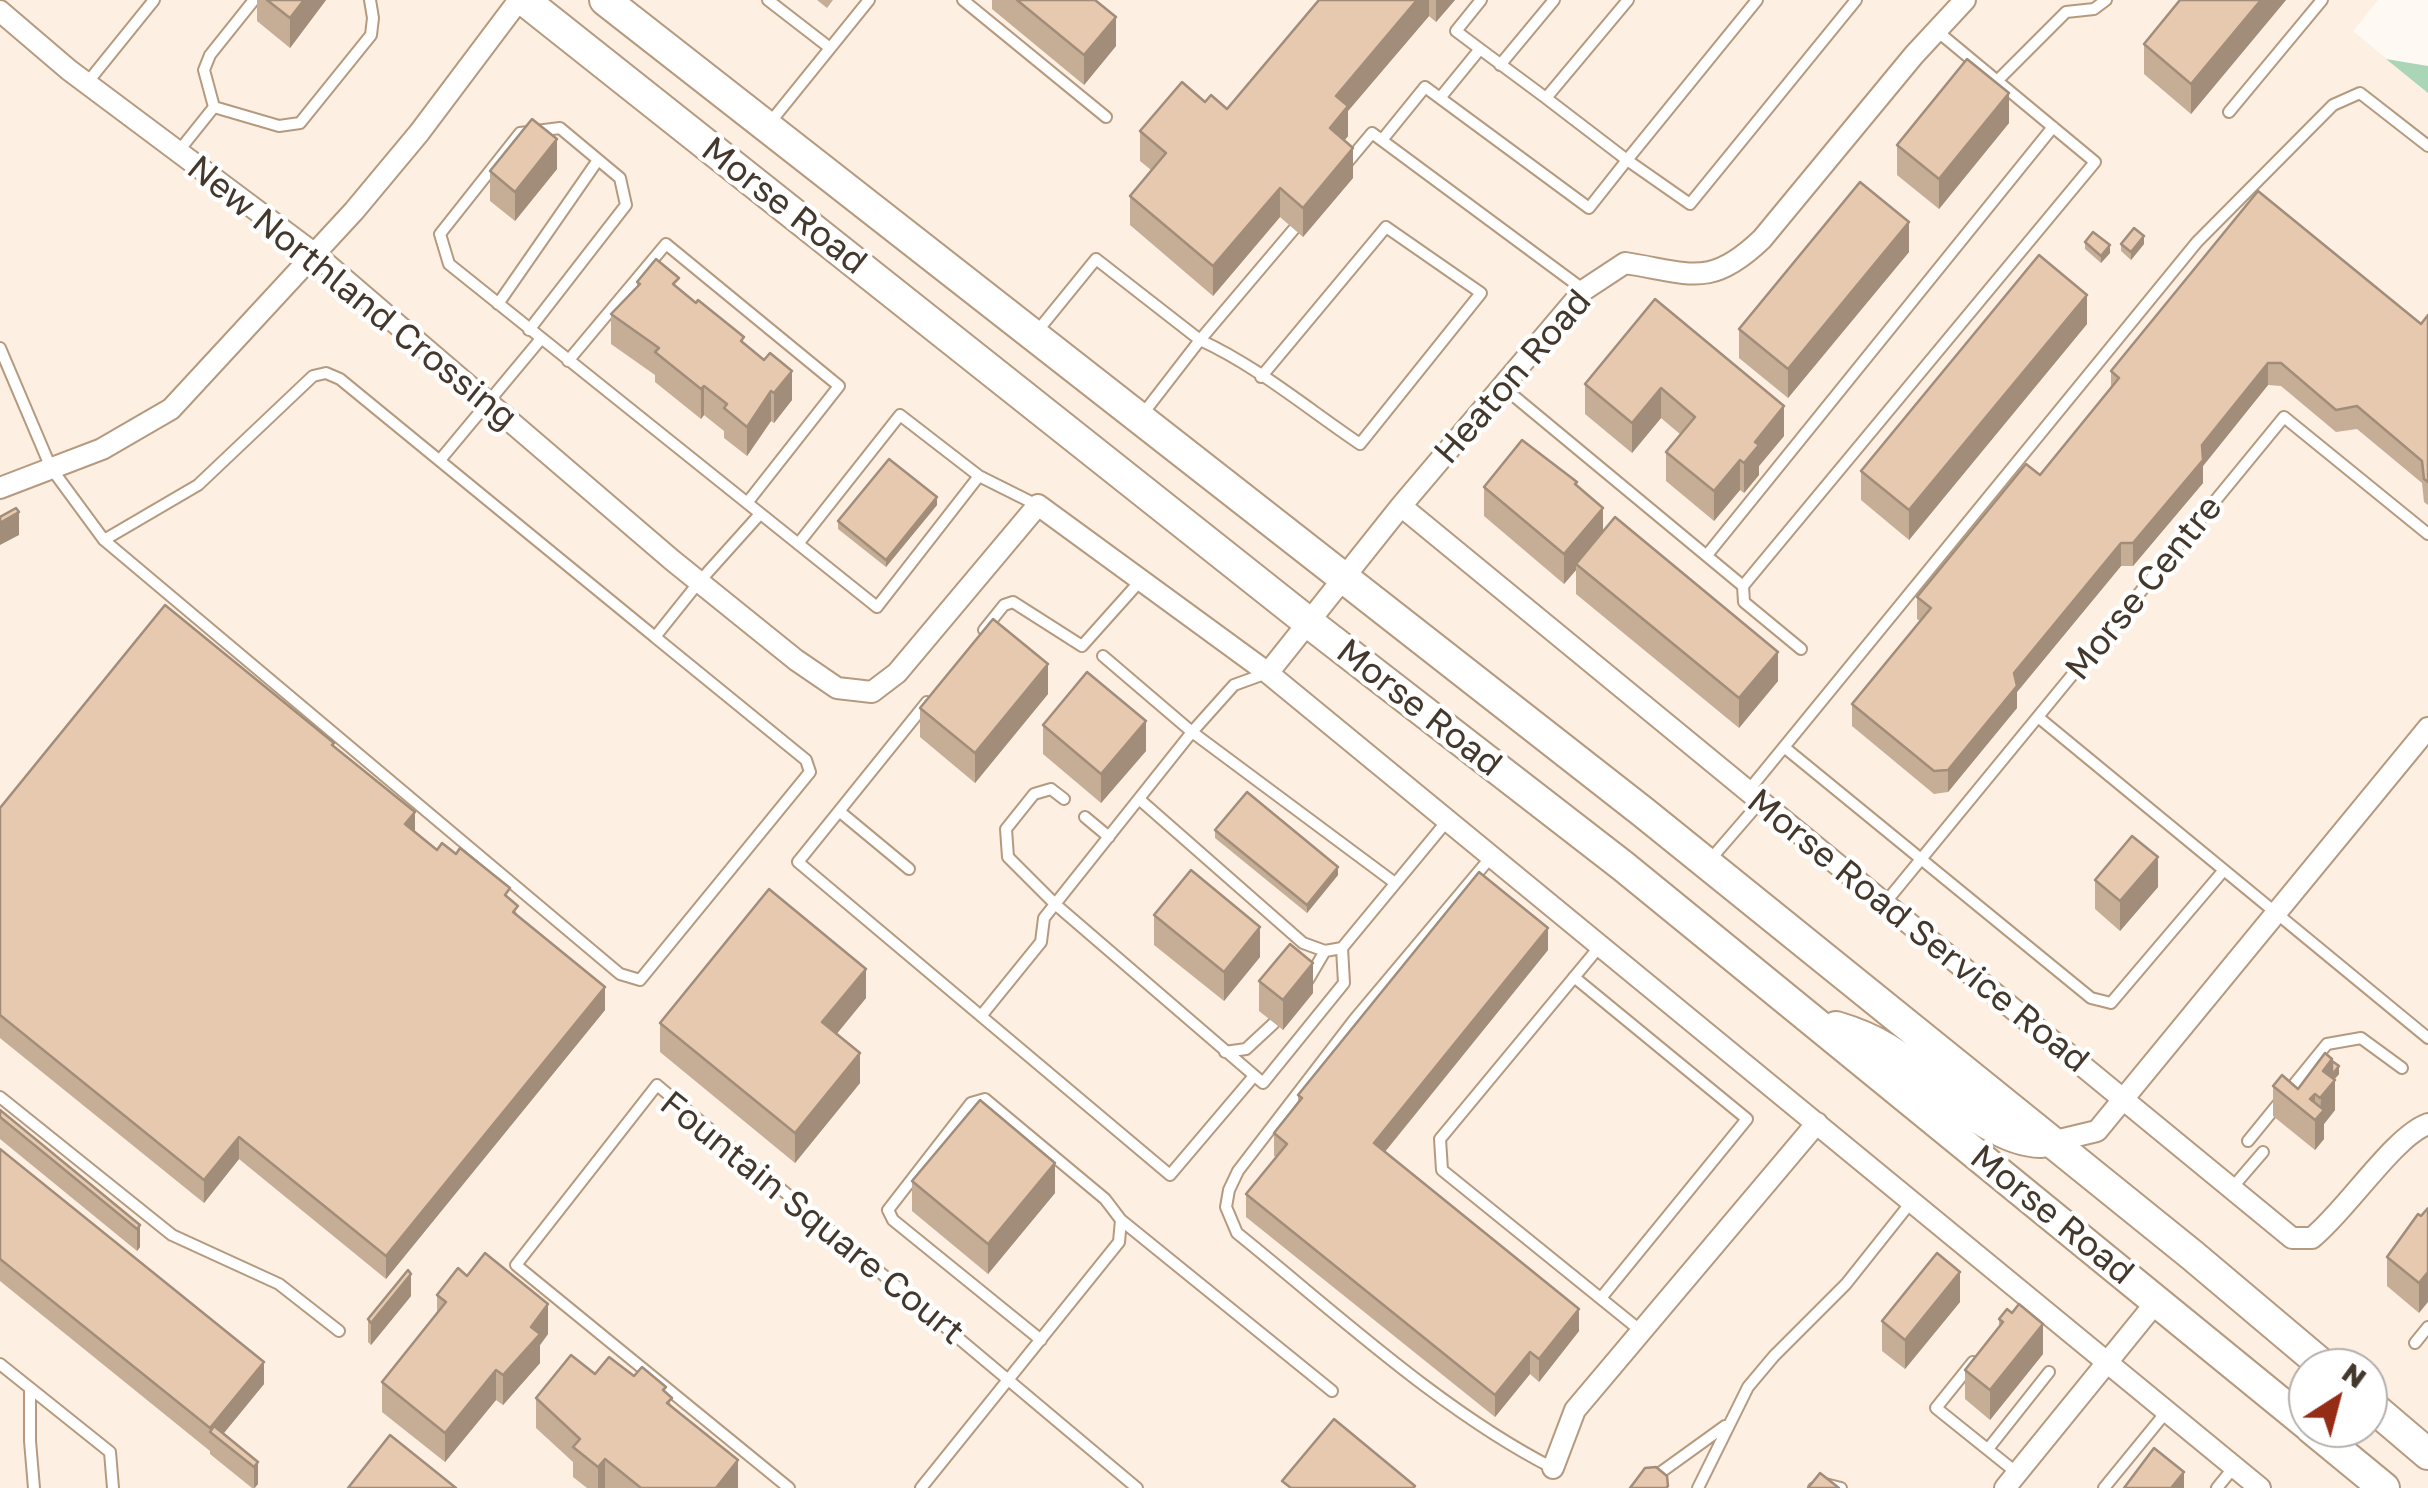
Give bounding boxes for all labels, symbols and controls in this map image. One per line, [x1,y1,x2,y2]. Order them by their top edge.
street label: Morse Road [693,128,875,284]
street label: New Northland Crossing [179,147,525,439]
street label: Heaton Road [1426,281,1600,473]
street label: Morse Centre [2057,487,2231,689]
street label: Morse Road [1328,630,1510,786]
street label: Morse Road Service Road [1739,780,2097,1082]
street label: Fountain Square Court [652,1082,972,1354]
street label: Morse Road [1962,1136,2142,1294]
north arrow [2288,1348,2388,1448]
text: N [2336,1355,2373,1395]

